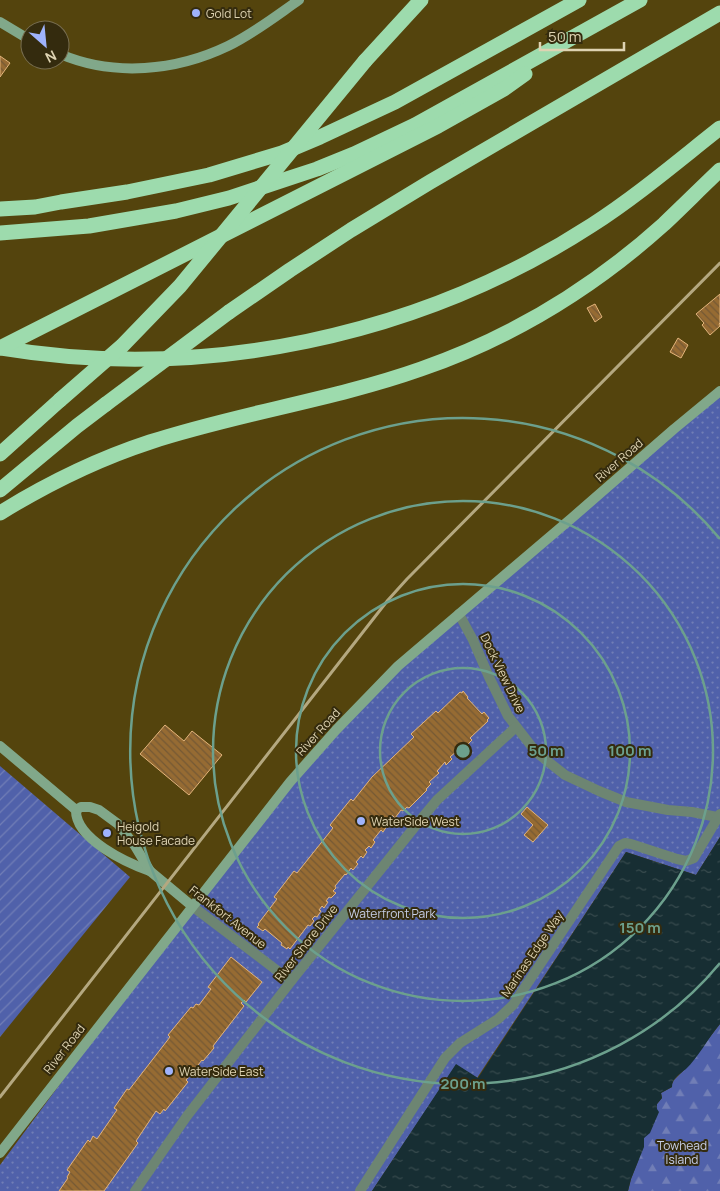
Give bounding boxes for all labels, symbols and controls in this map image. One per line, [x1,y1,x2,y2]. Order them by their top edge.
place label: Gold Lot [206,5,252,22]
marker: Gold Lot [190,7,202,19]
north arrow [20,20,70,70]
scale bar [540,20,624,52]
text: 50 m [548,26,582,47]
text: N [42,46,60,68]
street label: River Road [591,434,647,486]
street label: Dock View Drive [476,630,530,716]
street label: River Road [292,705,344,759]
text: 50 m [528,740,564,761]
text: 100 m [609,740,651,761]
centre of rings [454,742,472,760]
place label: WaterSide West [371,813,460,830]
marker: WaterSide West [355,815,367,827]
place label: Heigold House Facade [117,818,195,849]
marker: Heigold House Facade [101,827,113,839]
street label: Frankfort Avenue [186,881,270,953]
street label: River Shore Drive [271,901,341,985]
park label: Waterfront Park [348,905,437,922]
street label: Marinas Edge Way [497,907,567,1000]
text: 150 m [619,917,661,938]
street label: River Road [39,1021,89,1077]
place label: WaterSide East [179,1063,264,1080]
marker: WaterSide East [163,1065,175,1077]
text: 200 m [440,1073,486,1094]
park label: Towhead Island [657,1137,707,1168]

